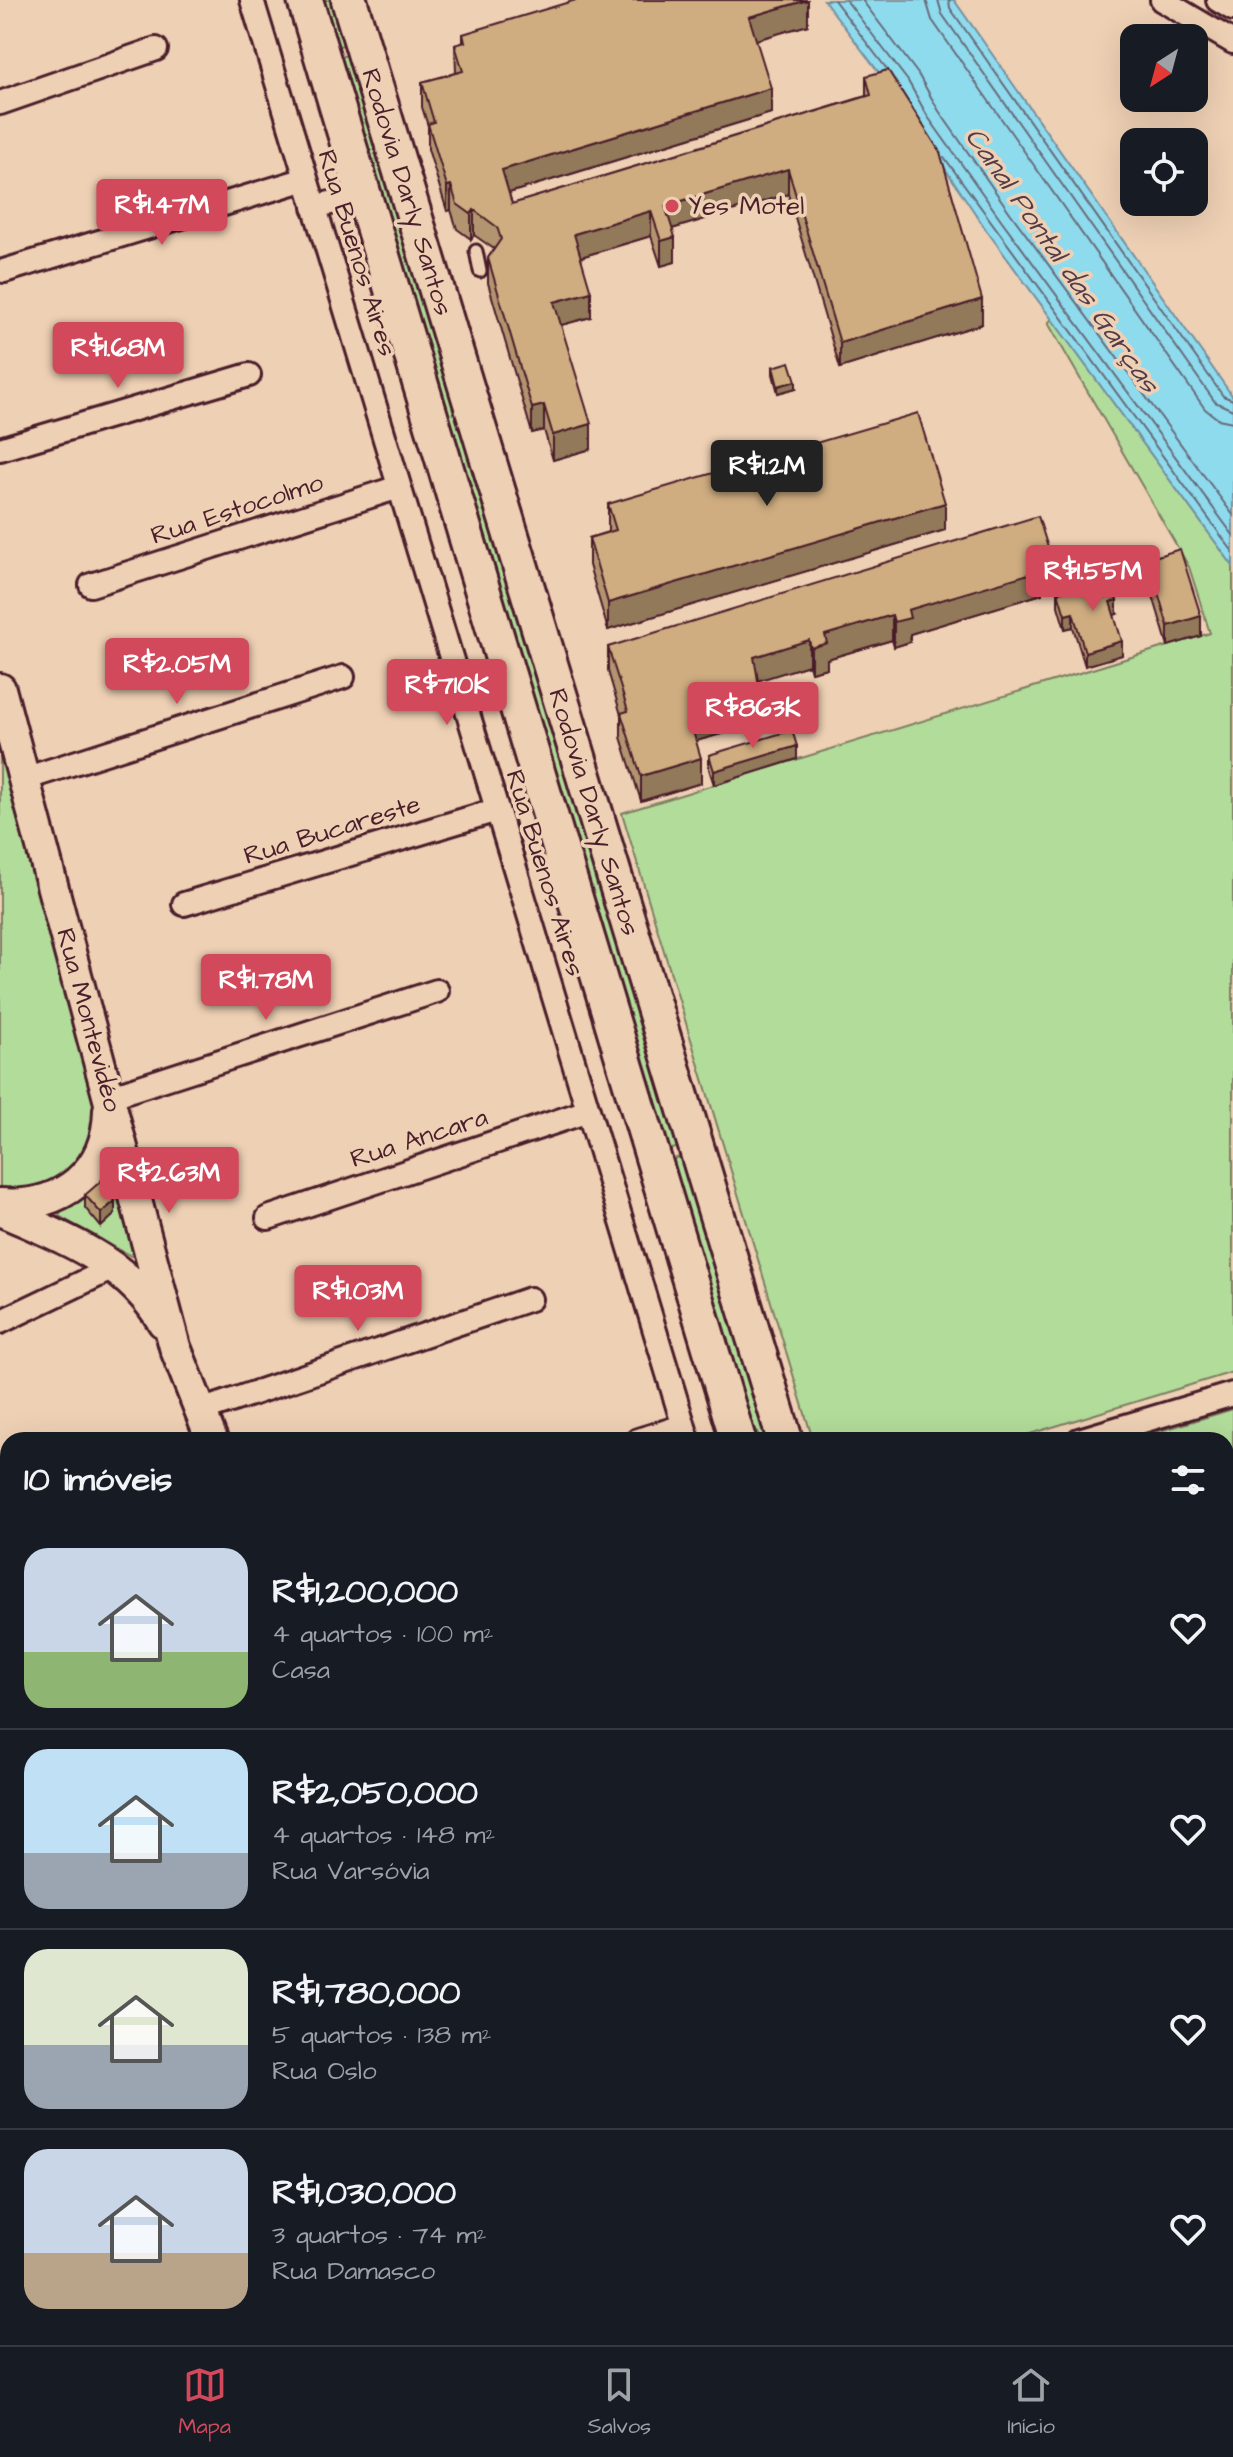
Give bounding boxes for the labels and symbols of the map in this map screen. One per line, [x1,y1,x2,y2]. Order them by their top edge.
north arrow [1120,24,1208,112]
street label: Rodovia Darly Santos [350,64,462,320]
water label: Canal Pontal das Garças [955,120,1170,402]
street label: Rua Buenos Aires [308,145,406,361]
pin: R$1.47M [88,179,236,247]
place label: Yes Motel [688,188,804,224]
marker: Yes Motel [663,197,681,215]
pin: R$1.68M [44,322,192,390]
pin: R$1.2M [702,440,832,508]
street label: Rua Estocolmo [146,464,328,554]
pin: R$1.55M [1019,545,1167,613]
pin: R$2.05M [103,638,251,706]
pin: R$710K [382,659,512,727]
pin: R$863K [688,682,818,750]
street label: Rodovia Darly Santos [537,684,649,940]
street label: Rua Buenos Aires [496,765,594,981]
street label: Rua Bucareste [239,786,425,874]
street label: Rua Montevidéo [47,924,131,1116]
pin: R$1.78M [192,954,340,1022]
street label: Rua Ancara [346,1099,492,1177]
pin: R$2.63M [95,1147,243,1215]
pin: R$1.03M [284,1265,432,1333]

